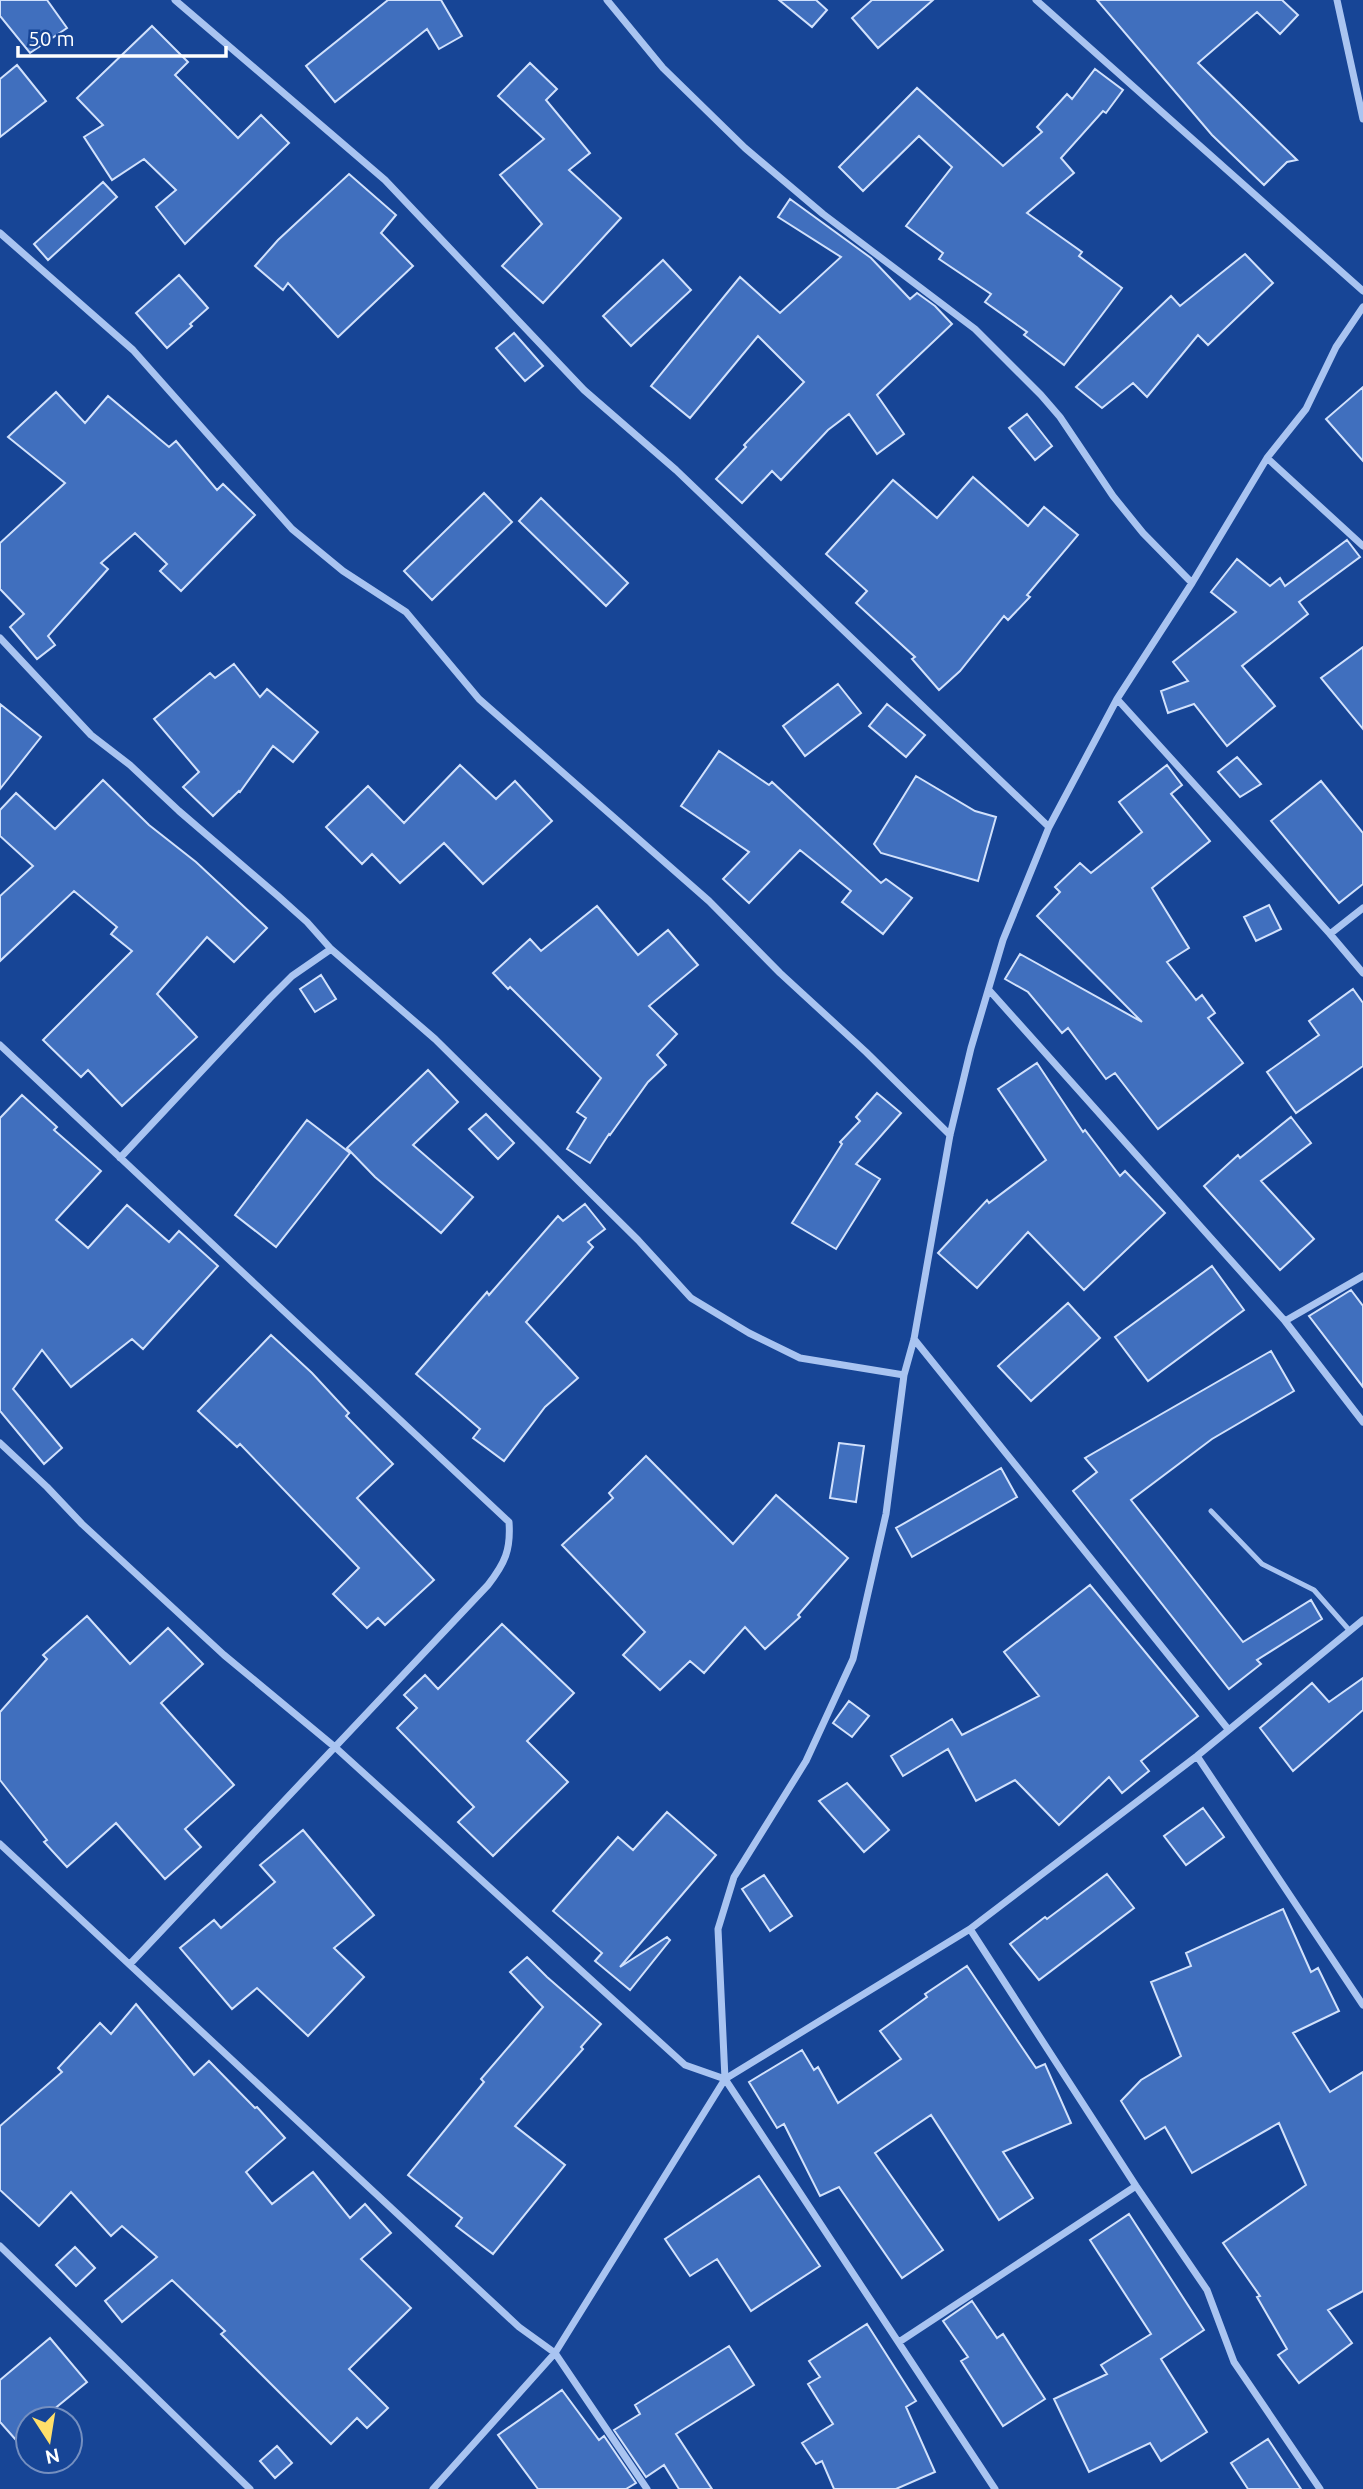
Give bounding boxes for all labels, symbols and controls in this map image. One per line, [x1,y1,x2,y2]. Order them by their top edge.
scale bar [18,14,226,58]
text: 50 m [28,26,75,50]
north arrow [14,2405,84,2475]
text: N [43,2444,62,2469]

